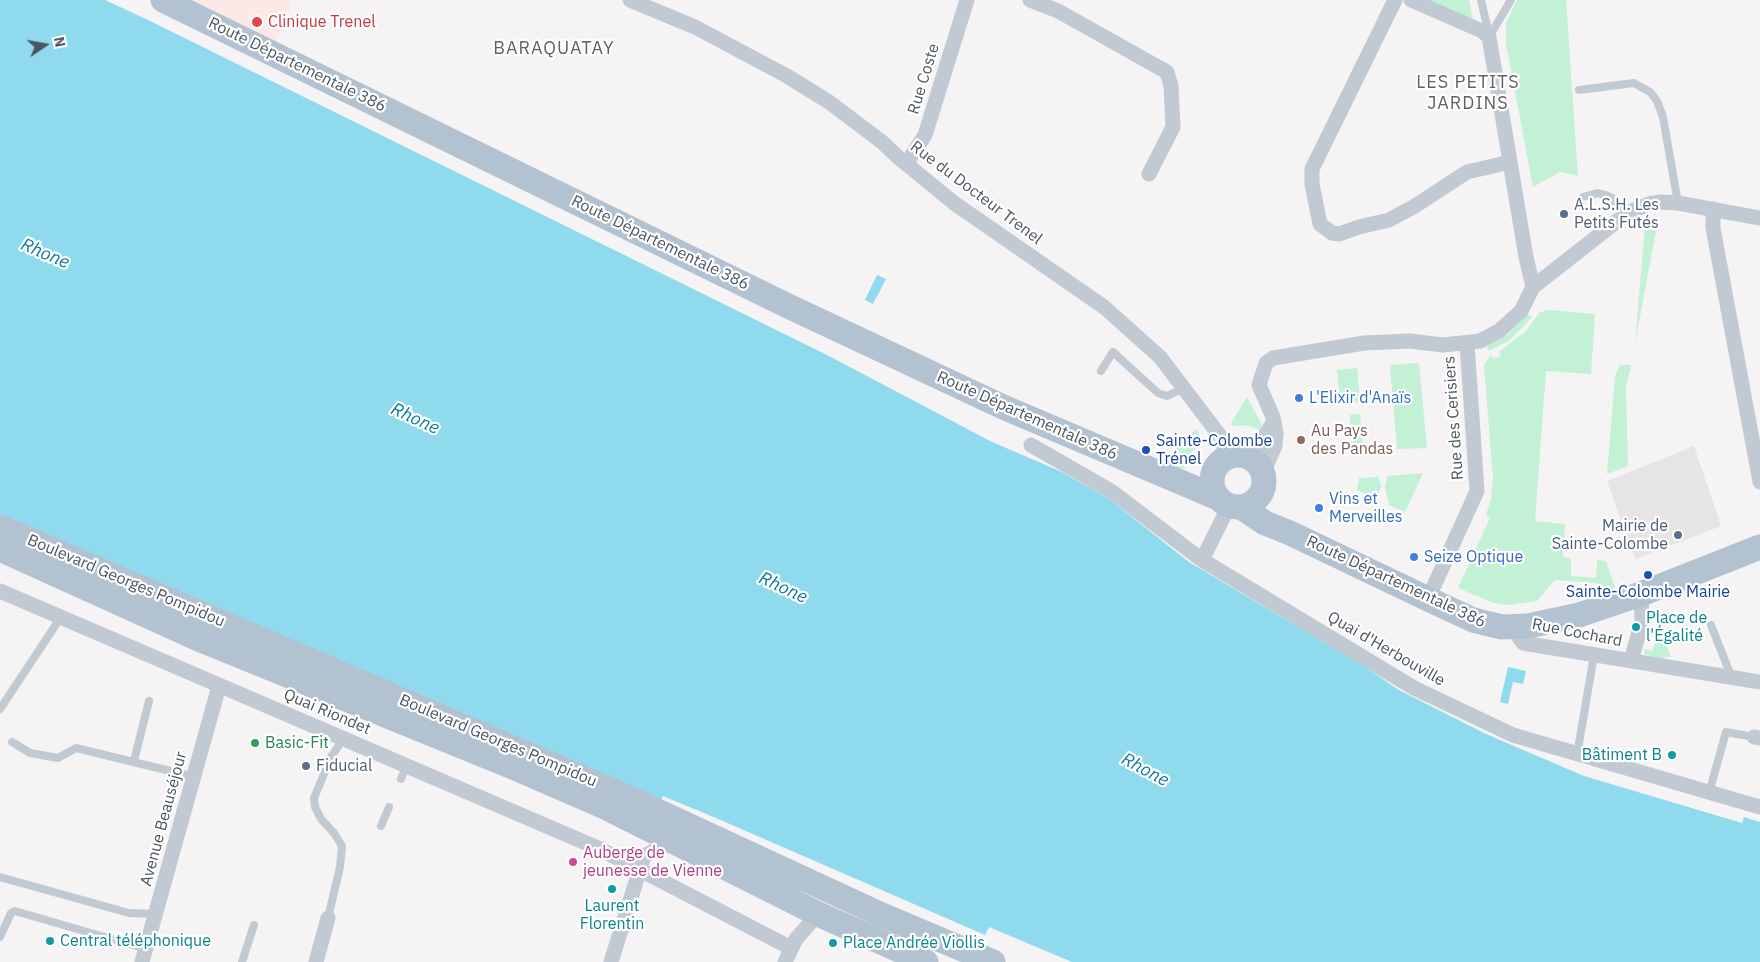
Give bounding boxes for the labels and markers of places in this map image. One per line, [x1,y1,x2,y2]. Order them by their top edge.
place label: Clinique Trenel [268,12,376,32]
marker: Clinique Trenel [250,15,264,29]
place label: A.L.S.H. Les Petits Futés [1574,195,1659,233]
marker: A.L.S.H. Les Petits Futés [1558,208,1570,220]
place label: L'Elixir d'Anaïs [1309,388,1411,408]
marker: L'Elixir d'Anaïs [1293,392,1305,404]
place label: Au Pays des Pandas [1311,421,1393,459]
place label: Sainte-Colombe Trénel [1156,431,1272,469]
marker: Au Pays des Pandas [1295,434,1307,446]
marker: Sainte-Colombe Trénel [1140,444,1152,456]
place label: Vins et Merveilles [1329,489,1403,527]
marker: Vins et Merveilles [1313,502,1325,514]
place label: Mairie de Sainte-Colombe [1552,516,1668,554]
marker: Mairie de Sainte-Colombe [1672,529,1684,541]
place label: Seize Optique [1424,547,1523,567]
marker: Seize Optique [1408,551,1420,563]
marker: Sainte-Colombe Mairie [1642,569,1654,581]
place label: Sainte-Colombe Mairie [1566,582,1730,602]
place label: Place de l'Égalité [1646,608,1707,646]
marker: Place de l'Égalité [1630,621,1642,633]
place label: Basic-Fit [265,733,329,753]
marker: Basic-Fit [249,737,261,749]
place label: Bâtiment B [1582,745,1662,765]
marker: Bâtiment B [1666,749,1678,761]
place label: Fiducial [316,756,372,776]
marker: Fiducial [300,760,312,772]
place label: Auberge de jeunesse de Vienne [583,843,722,881]
marker: Auberge de jeunesse de Vienne [567,856,579,868]
marker: Laurent Florentin [606,883,618,895]
place label: Laurent Florentin [580,896,644,934]
place label: Central téléphonique [60,931,211,951]
place label: Place Andrée Viollis [843,933,985,953]
marker: Central téléphonique [44,935,56,947]
marker: Place Andrée Viollis [827,937,839,949]

